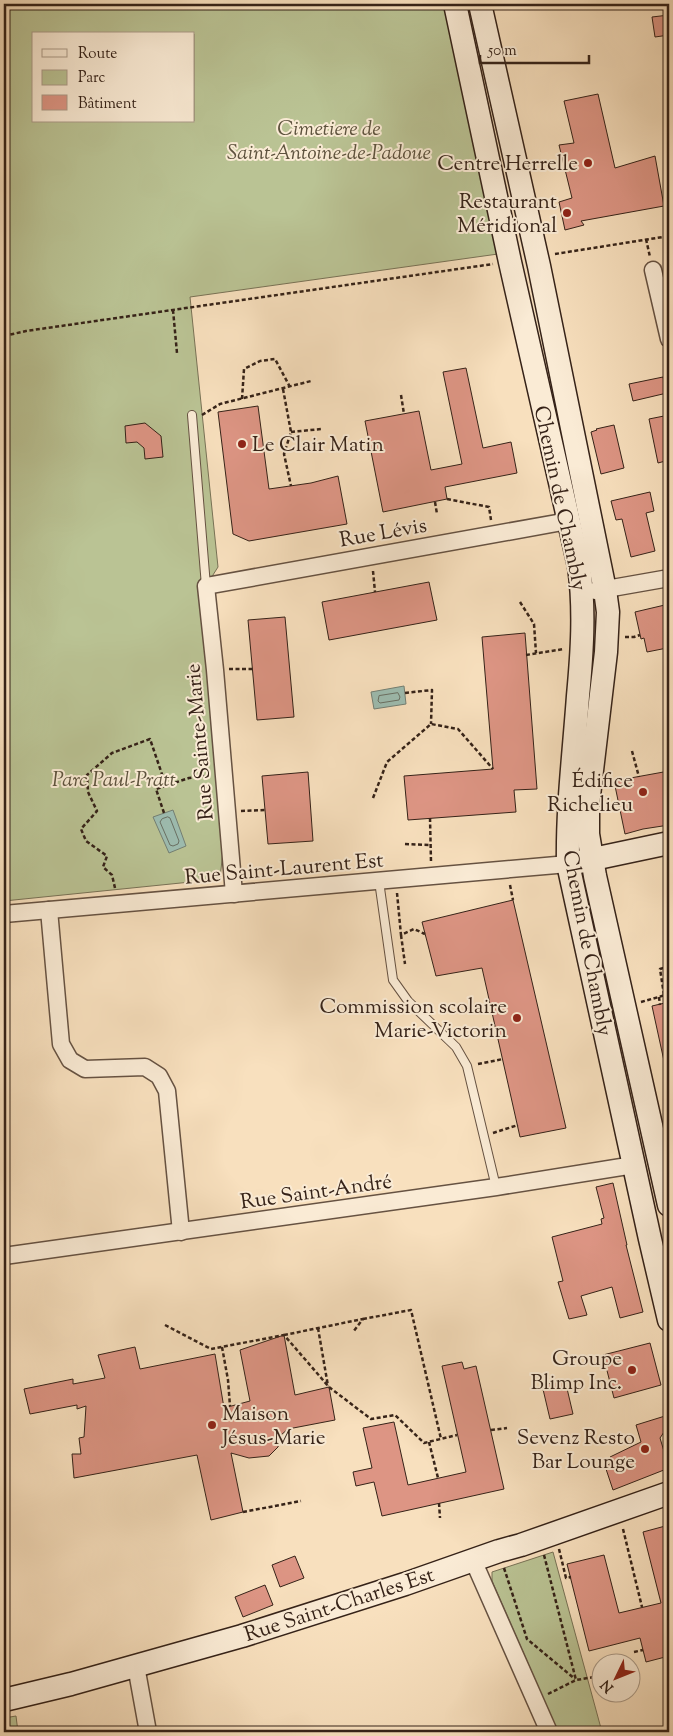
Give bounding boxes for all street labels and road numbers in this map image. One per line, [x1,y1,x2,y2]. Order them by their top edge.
street label: Chemin de Chambly [525,403,593,594]
street label: Rue Lévis [337,512,429,556]
street label: Rue Sainte-Marie [179,662,223,821]
street label: Rue Saint-Laurent Est [184,846,385,894]
street label: Chemin de Chambly [553,848,619,1039]
street label: Rue Saint-André [238,1167,394,1218]
street label: Rue Saint-Charles Est [241,1561,439,1651]

